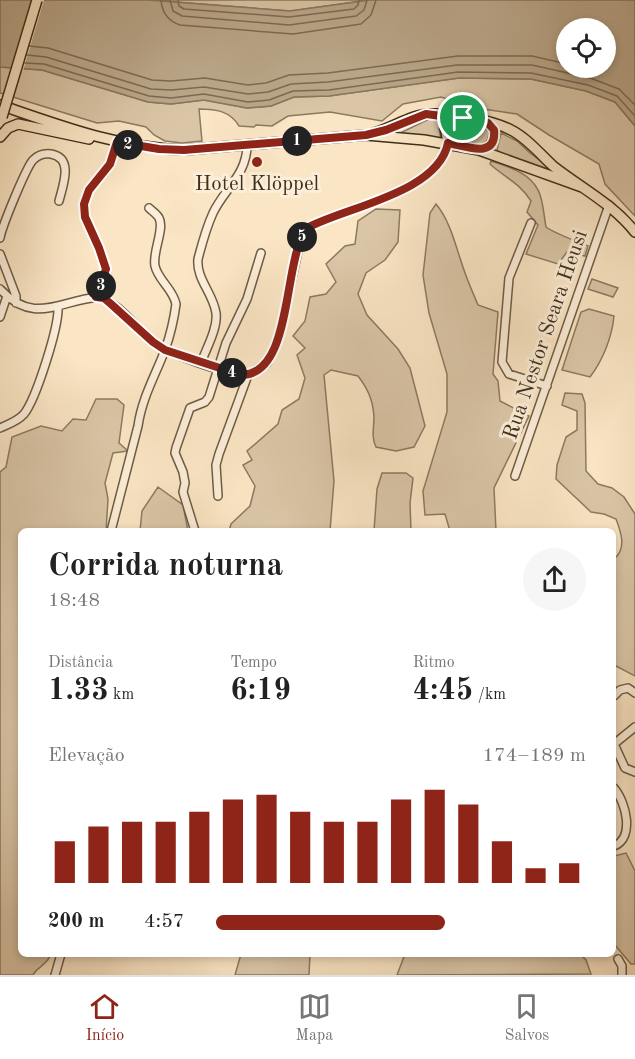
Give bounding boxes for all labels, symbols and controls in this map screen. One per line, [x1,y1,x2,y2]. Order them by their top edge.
map controls [556,18,616,78]
button: locate [556,18,616,78]
pin [437,92,488,143]
icon: arrive [446,101,479,134]
pin: 1 [282,126,312,156]
pin: 2 [113,130,143,160]
text: 1 [292,133,302,149]
text: 2 [123,137,133,153]
marker: Hotel Klöppel [250,155,264,169]
place label: Hotel Klöppel [195,174,320,195]
pin: 5 [287,222,317,252]
street label: Rua Nestor Seara Heusi [500,228,592,442]
text: 5 [297,229,307,245]
pin: 3 [86,271,116,301]
text: 3 [96,278,106,294]
pin: 4 [217,358,247,388]
text: 4 [227,365,237,381]
button: share [523,548,586,611]
text: Corrida noturna [48,550,283,583]
text: 18:48 [48,591,100,611]
text: Distância [48,655,113,671]
text: Tempo [230,655,277,671]
text: Ritmo [413,655,455,671]
text: 1.33 [48,676,109,706]
text: 6:19 [230,676,291,706]
text: 4:45 [413,676,473,706]
text: km [109,687,134,703]
text: /km [473,687,506,703]
text: Elevação [48,746,125,766]
text: 174–189 m [483,746,586,766]
text: 200 m [48,912,104,932]
text: 4:57 [144,912,184,932]
tab: Início [86,990,124,1046]
tab: Mapa [296,990,333,1046]
tab: Salvos [505,990,549,1046]

